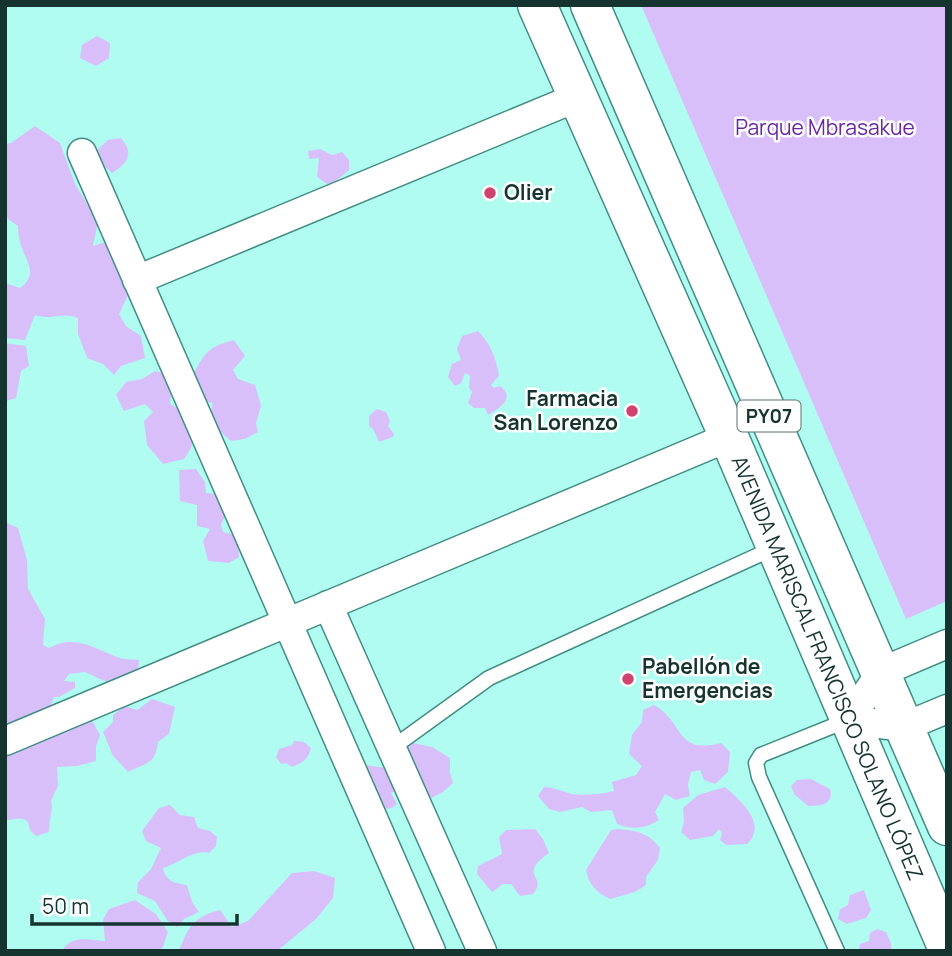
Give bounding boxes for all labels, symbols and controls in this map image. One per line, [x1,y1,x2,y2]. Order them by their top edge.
park label: Parque Mbrasakue [735,113,915,141]
place label: Olier [504,178,553,206]
marker: Olier [482,185,498,201]
place label: Farmacia San Lorenzo [494,384,618,436]
road number: PY07 [738,400,800,432]
marker: Farmacia San Lorenzo [624,403,640,419]
street label: AVENIDA MARISCAL FRANCISCO SOLANO LÓPEZ [725,451,930,884]
place label: Pabellón de Emergencias [642,652,773,704]
marker: Pabellón de Emergencias [620,671,636,687]
scale bar [32,883,236,927]
text: 50 m [42,892,89,920]

